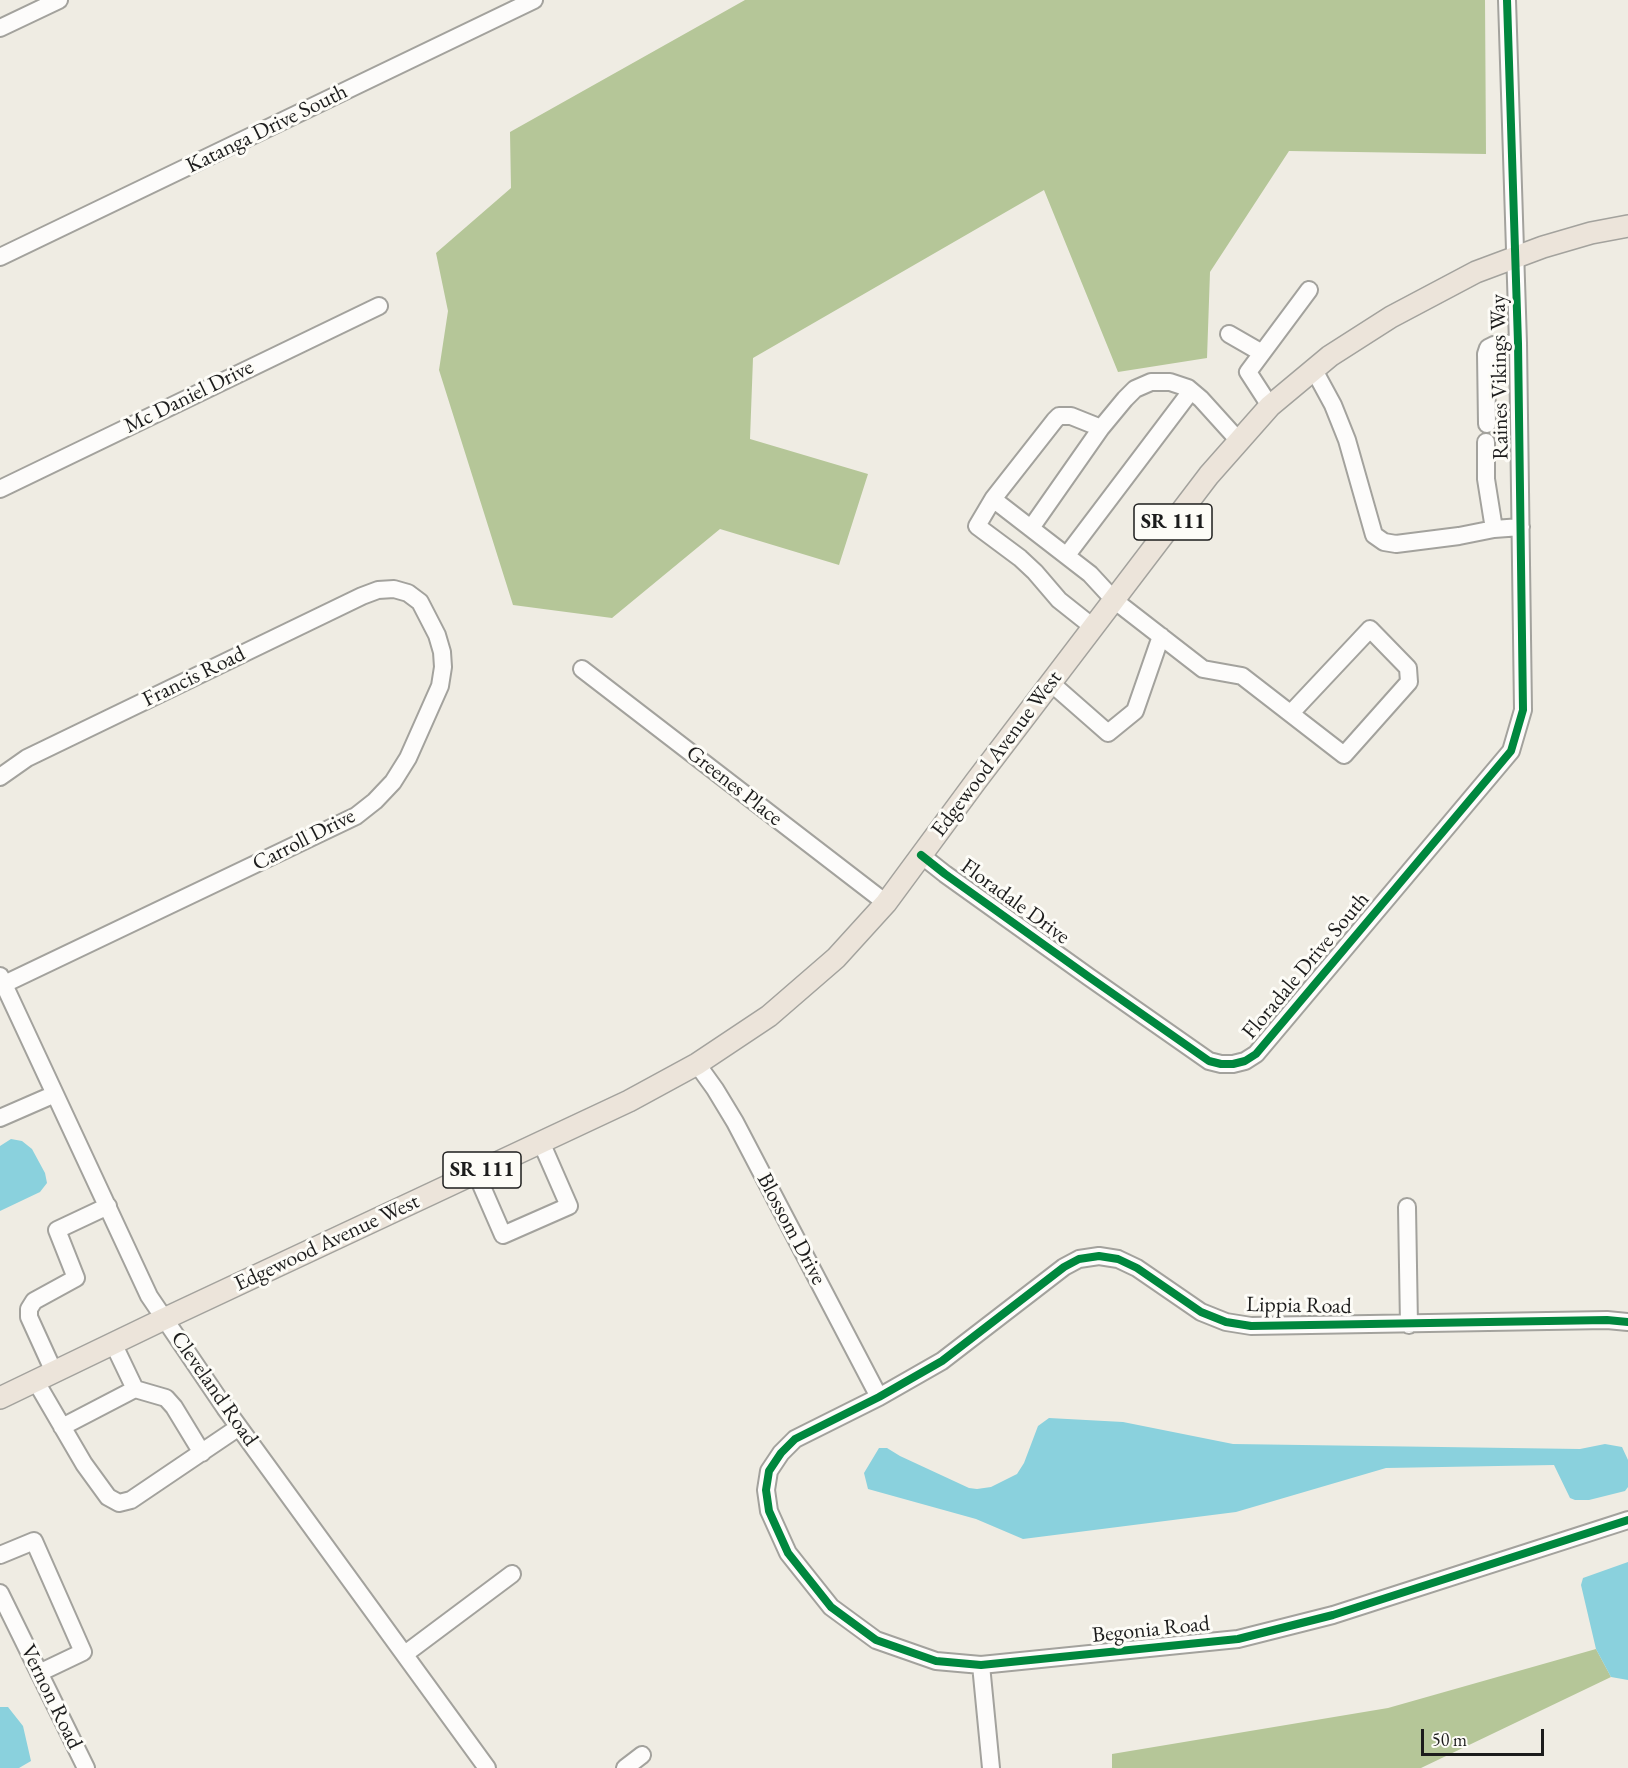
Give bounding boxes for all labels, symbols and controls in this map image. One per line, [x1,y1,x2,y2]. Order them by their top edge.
street label: Katanga Drive South [182,79,352,179]
street label: Raines Vikings Way [1485,294,1515,460]
street label: Mc Daniel Drive [120,354,258,440]
road number: SR 111 [1134,504,1212,540]
street label: Francis Road [138,641,250,713]
street label: Edgewood Avenue West [926,666,1068,842]
street label: Greenes Place [680,740,788,832]
street label: Carroll Drive [248,803,360,877]
street label: Floradale Drive [955,853,1075,951]
street label: Floradale Drive South [1237,887,1375,1045]
road number: SR 111 [443,1152,521,1188]
street label: Blossom Drive [751,1169,831,1289]
street label: Edgewood Avenue West [230,1189,424,1297]
street label: Lippia Road [1246,1292,1352,1320]
street label: Cleveland Road [165,1326,263,1452]
street label: Begonia Road [1091,1611,1211,1649]
street label: Vernon Road [14,1640,88,1754]
scale bar [1424,1717,1547,1755]
text: 50 m [1432,1728,1467,1751]

